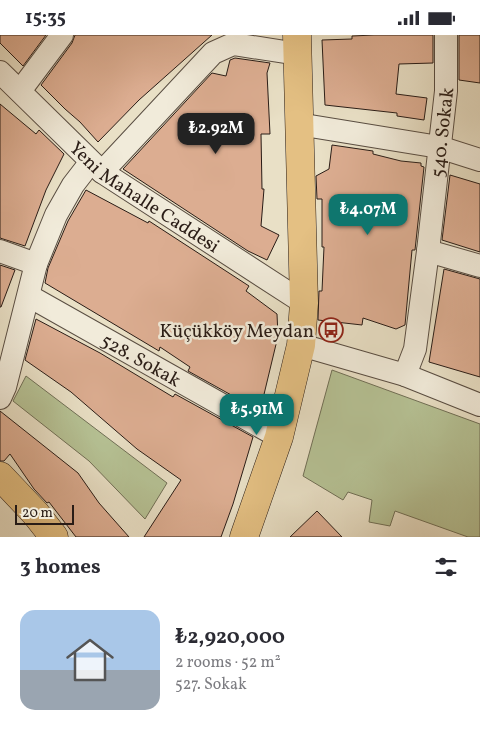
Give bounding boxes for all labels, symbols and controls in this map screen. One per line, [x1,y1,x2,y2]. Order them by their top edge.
text: 15:35 [25,5,66,31]
street label: 540. Sokak [425,86,461,179]
pin: ₺2.92M [175,113,257,155]
text: ₺2.92M [189,118,243,140]
street label: Yeni Mahalle Caddesi [63,136,224,260]
pin: ₺4.07M [327,193,409,236]
text: ₺4.07M [340,199,396,221]
bus stop icon: Küçükköy Meydan [318,317,344,343]
place label: Küçükköy Meydan [160,319,314,345]
street label: 528. Sokak [96,328,185,394]
pin: ₺5.91M [216,393,298,436]
text: ₺5.91M [231,399,283,421]
scale bar [15,502,74,525]
text: 20 m [22,504,53,523]
text: 3 homes [20,553,101,582]
icon: filters [432,553,460,581]
text: ₺2,920,000 [175,623,285,652]
icon: home [60,630,120,690]
text: 2 rooms · 52 m² [175,652,281,674]
text: 527. Sokak [175,674,247,696]

